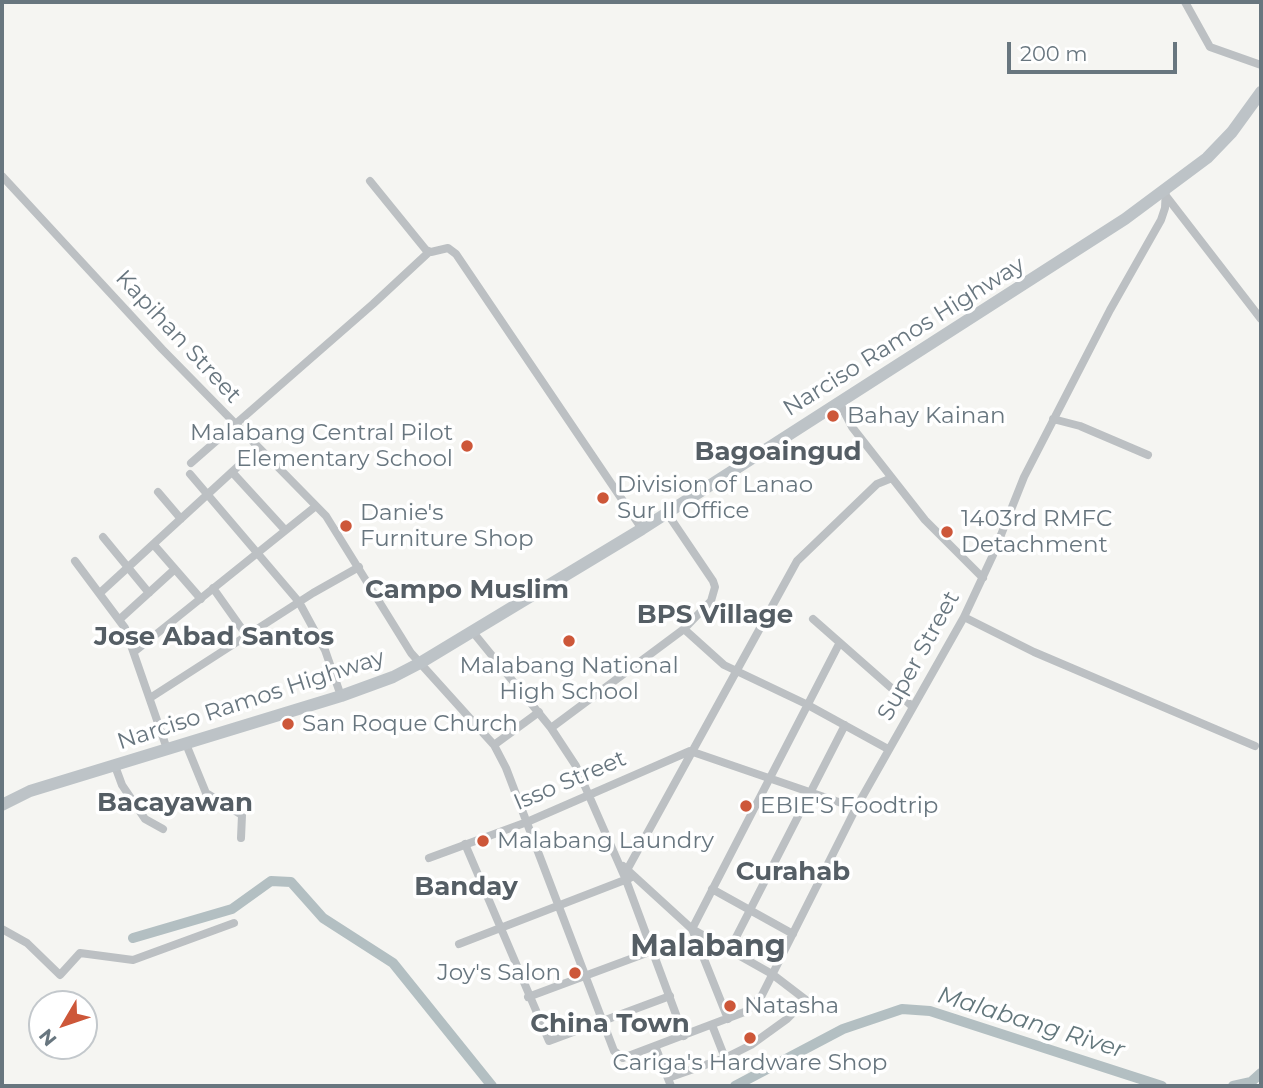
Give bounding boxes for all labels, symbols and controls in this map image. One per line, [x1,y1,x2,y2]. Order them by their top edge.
scale bar [1011,28,1181,72]
text: 200 m [1020,41,1087,66]
street label: Narciso Ramos Highway [778,251,1030,423]
street label: Kapihan Street [109,265,247,409]
place label: Bahay Kainan [847,402,1006,430]
marker: Bahay Kainan [825,408,841,424]
place label: Malabang Central Pilot Elementary School [190,419,453,473]
district label: Bagoaingud [694,436,862,468]
marker: Malabang Central Pilot Elementary School [459,438,475,454]
place label: Division of Lanao Sur II Office [617,471,813,525]
marker: Division of Lanao Sur II Office [595,490,611,506]
place label: Danie's Furniture Shop [360,499,534,553]
place label: 1403rd RMFC Detachment [961,505,1112,559]
marker: Danie's Furniture Shop [338,518,354,534]
marker: 1403rd RMFC Detachment [939,524,955,540]
district label: Campo Muslim [365,574,569,606]
street label: Super Street [872,586,966,726]
district label: BPS Village [637,599,793,631]
district label: Jose Abad Santos [94,621,334,653]
marker: Malabang National High School [561,633,577,649]
street label: Narciso Ramos Highway [114,644,388,756]
place label: Malabang National High School [459,652,679,706]
place label: San Roque Church [302,710,518,738]
marker: San Roque Church [280,716,296,732]
street label: Isso Street [510,745,630,817]
district label: Bacayawan [97,787,253,819]
place label: EBIE'S Foodtrip [760,792,938,820]
marker: EBIE'S Foodtrip [738,798,754,814]
place label: Malabang Laundry [497,827,714,855]
marker: Malabang Laundry [475,833,491,849]
district label: Curahab [736,856,850,888]
district label: Banday [414,871,518,903]
district label: Malabang [630,929,786,965]
place label: Joy's Salon [437,959,561,987]
marker: Joy's Salon [567,965,583,981]
water label: Malabang River [934,981,1128,1065]
north arrow [28,990,98,1060]
place label: Natasha [744,992,839,1020]
marker: Natasha [722,998,738,1014]
district label: China Town [530,1008,690,1040]
text: N [34,1024,62,1050]
marker: Cariga's Hardware Shop [742,1030,758,1046]
place label: Cariga's Hardware Shop [613,1049,887,1077]

